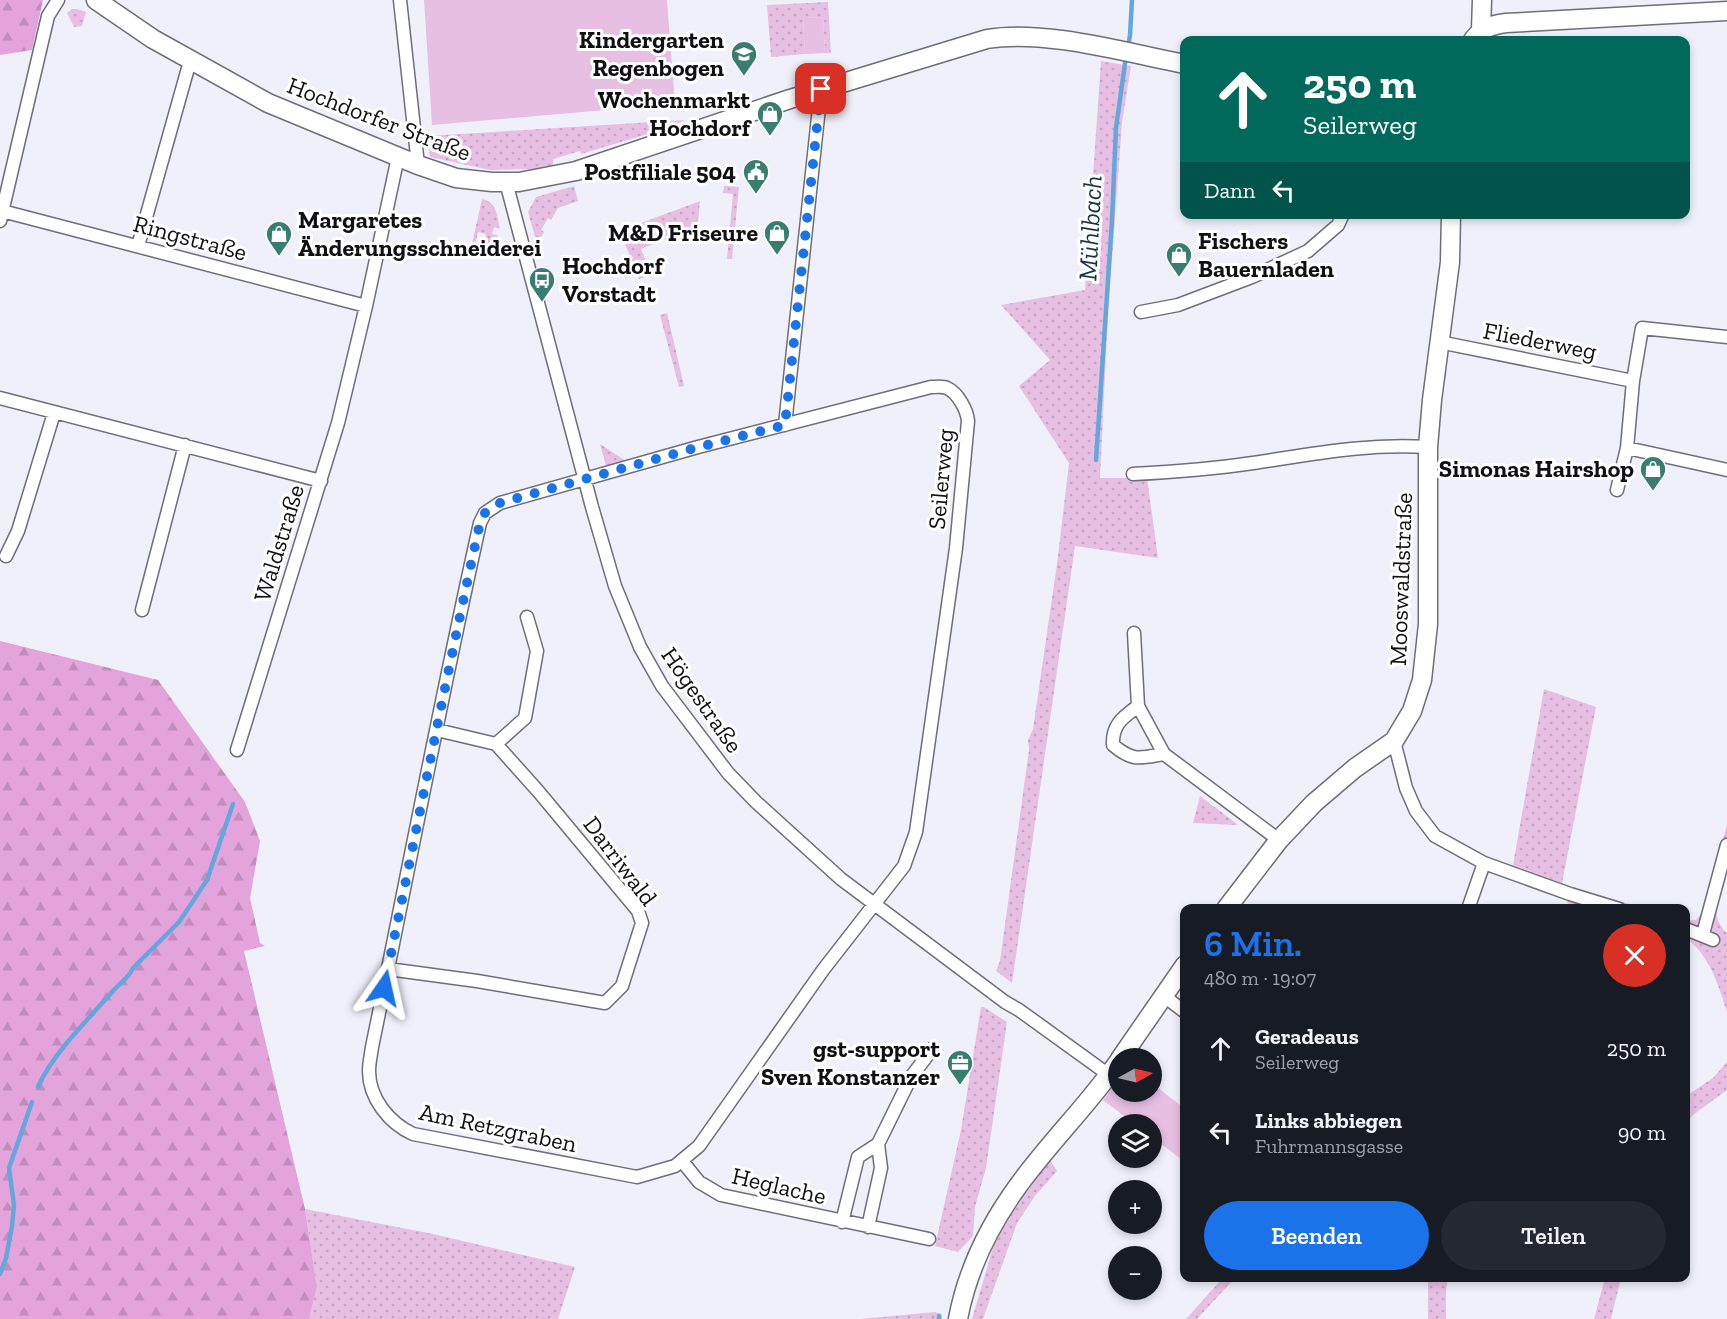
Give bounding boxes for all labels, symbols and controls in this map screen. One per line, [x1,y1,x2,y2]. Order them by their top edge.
place label: Kindergarten Regenbogen [579,25,724,82]
school or university icon: Kindergarten Regenbogen [729,39,759,77]
text: 250 m [1303,58,1416,109]
icon: ahead [1204,60,1282,138]
pin [795,63,846,114]
street label: Hochdorfer Straße [283,70,475,167]
icon: arrive [804,72,837,105]
place label: Wochenmarkt Hochdorf [598,85,753,142]
shop icon: Wochenmarkt Hochdorf [755,99,785,137]
text: Seilerweg [1303,109,1417,141]
place label: Postfiliale 504 [584,157,736,186]
public building icon: Postfiliale 504 [741,157,771,195]
water label: Mühlbach [1071,174,1109,282]
icon: left [1267,174,1300,207]
text: Dann [1204,177,1255,204]
place label: Margaretes Änderungsschneiderei [298,205,541,262]
street label: Ringstraße [130,208,250,267]
place label: M&D Friseure [608,218,758,247]
shop icon: M&D Friseure [762,218,792,256]
shop icon: Margaretes Änderungsschneiderei [264,219,294,257]
place label: Fischers Bauernladen [1198,226,1334,283]
shop icon: Fischers Bauernladen [1164,240,1194,278]
place label: Hochdorf Vorstadt [562,251,665,308]
bus stop icon: Hochdorf Vorstadt [527,265,557,303]
street label: Fliederweg [1481,315,1599,366]
street label: Seilerweg [922,427,959,531]
place label: Simonas Hairshop [1439,454,1634,483]
shop icon: Simonas Hairshop [1638,454,1668,492]
street label: Waldstraße [247,481,310,605]
street label: Mooswaldstraße [1383,492,1418,666]
street label: Högestraße [655,641,749,758]
street label: Darriwald [577,810,663,911]
text: 6 Min. [1204,922,1302,965]
button: close [1603,924,1666,987]
position arrow [352,956,416,1020]
text: 480 m · 19:07 [1204,966,1316,990]
text: Geradeaus [1255,1023,1359,1050]
icon: ahead [1204,1032,1237,1065]
place label: gst-support Sven Konstanzer [761,1034,940,1091]
text: 250 m [1607,1035,1666,1062]
office icon: gst-support Sven Konstanzer [945,1048,975,1086]
north arrow [1108,1048,1162,1102]
map controls [1108,1048,1162,1300]
text: Seilerweg [1255,1050,1339,1074]
street label: Am Retzgraben [417,1097,580,1158]
text: Links abbiegen [1255,1107,1402,1134]
button: layers [1108,1114,1162,1168]
icon: left [1204,1116,1237,1149]
text: 90 m [1618,1119,1666,1146]
text: Fuhrmannsgasse [1255,1134,1403,1158]
street label: Heglache [729,1161,829,1210]
button: + [1108,1180,1162,1234]
button: Beenden [1204,1201,1429,1270]
button: Teilen [1441,1201,1666,1270]
button: − [1108,1246,1162,1300]

